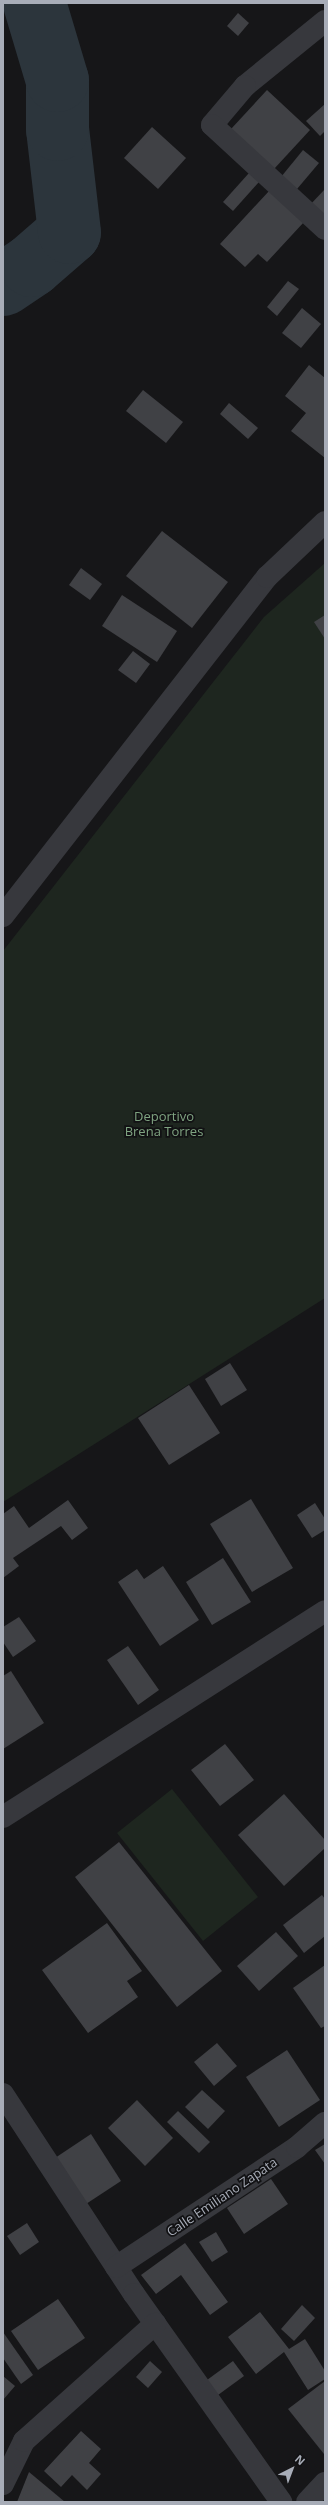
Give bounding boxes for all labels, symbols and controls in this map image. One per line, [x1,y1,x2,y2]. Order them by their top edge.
park label: Deportivo Brena Torres [125,1109,203,1140]
street label: Calle Emiliano Zapata [164,2154,280,2240]
north arrow [272,2449,312,2489]
text: N [292,2451,309,2468]

